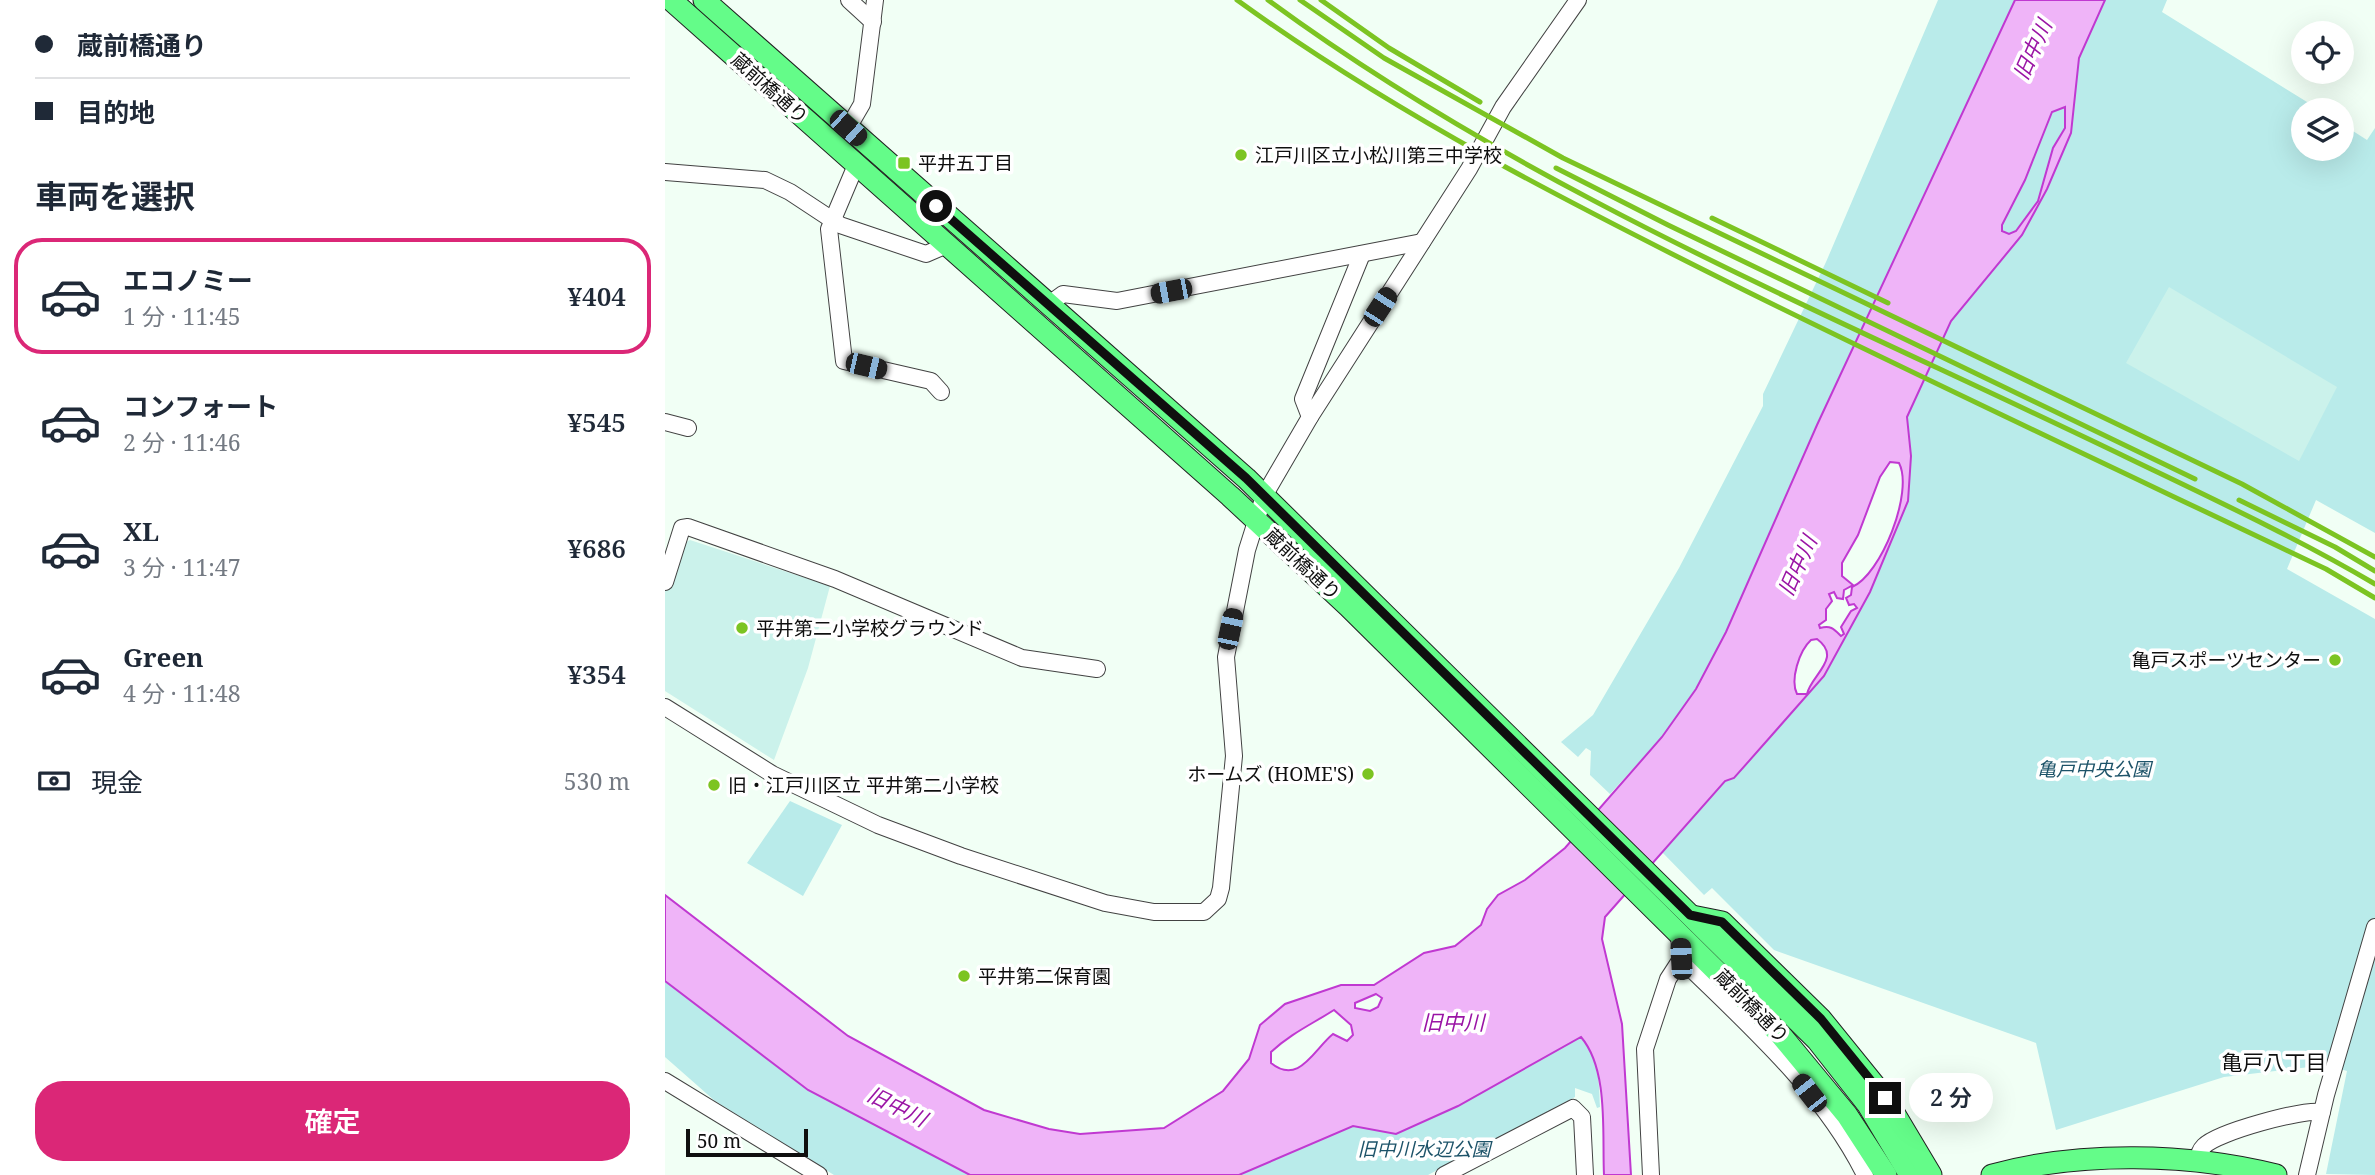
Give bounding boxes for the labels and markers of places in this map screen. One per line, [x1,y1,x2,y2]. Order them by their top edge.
place label: 江戸川区立小松川第三中学校 [1255,142,1502,168]
marker: 江戸川区立小松川第三中学校 [1233,147,1249,163]
place label: 平井五丁目 [918,150,1013,176]
marker: 平井五丁目 [896,155,912,171]
place label: 平井第二小学校グラウンド [756,615,984,641]
marker: 平井第二小学校グラウンド [734,620,750,636]
place label: 亀戸スポーツセンター [2131,647,2321,673]
marker: 亀戸スポーツセンター [2327,652,2343,668]
place label: ホームズ (HOME'S) [1187,761,1354,787]
marker: ホームズ (HOME'S) [1360,766,1376,782]
place label: 旧・江戸川区立 平井第二小学校 [728,772,999,798]
marker: 旧・江戸川区立 平井第二小学校 [706,777,722,793]
place label: 平井第二保育園 [978,963,1111,989]
marker: 平井第二保育園 [956,968,972,984]

